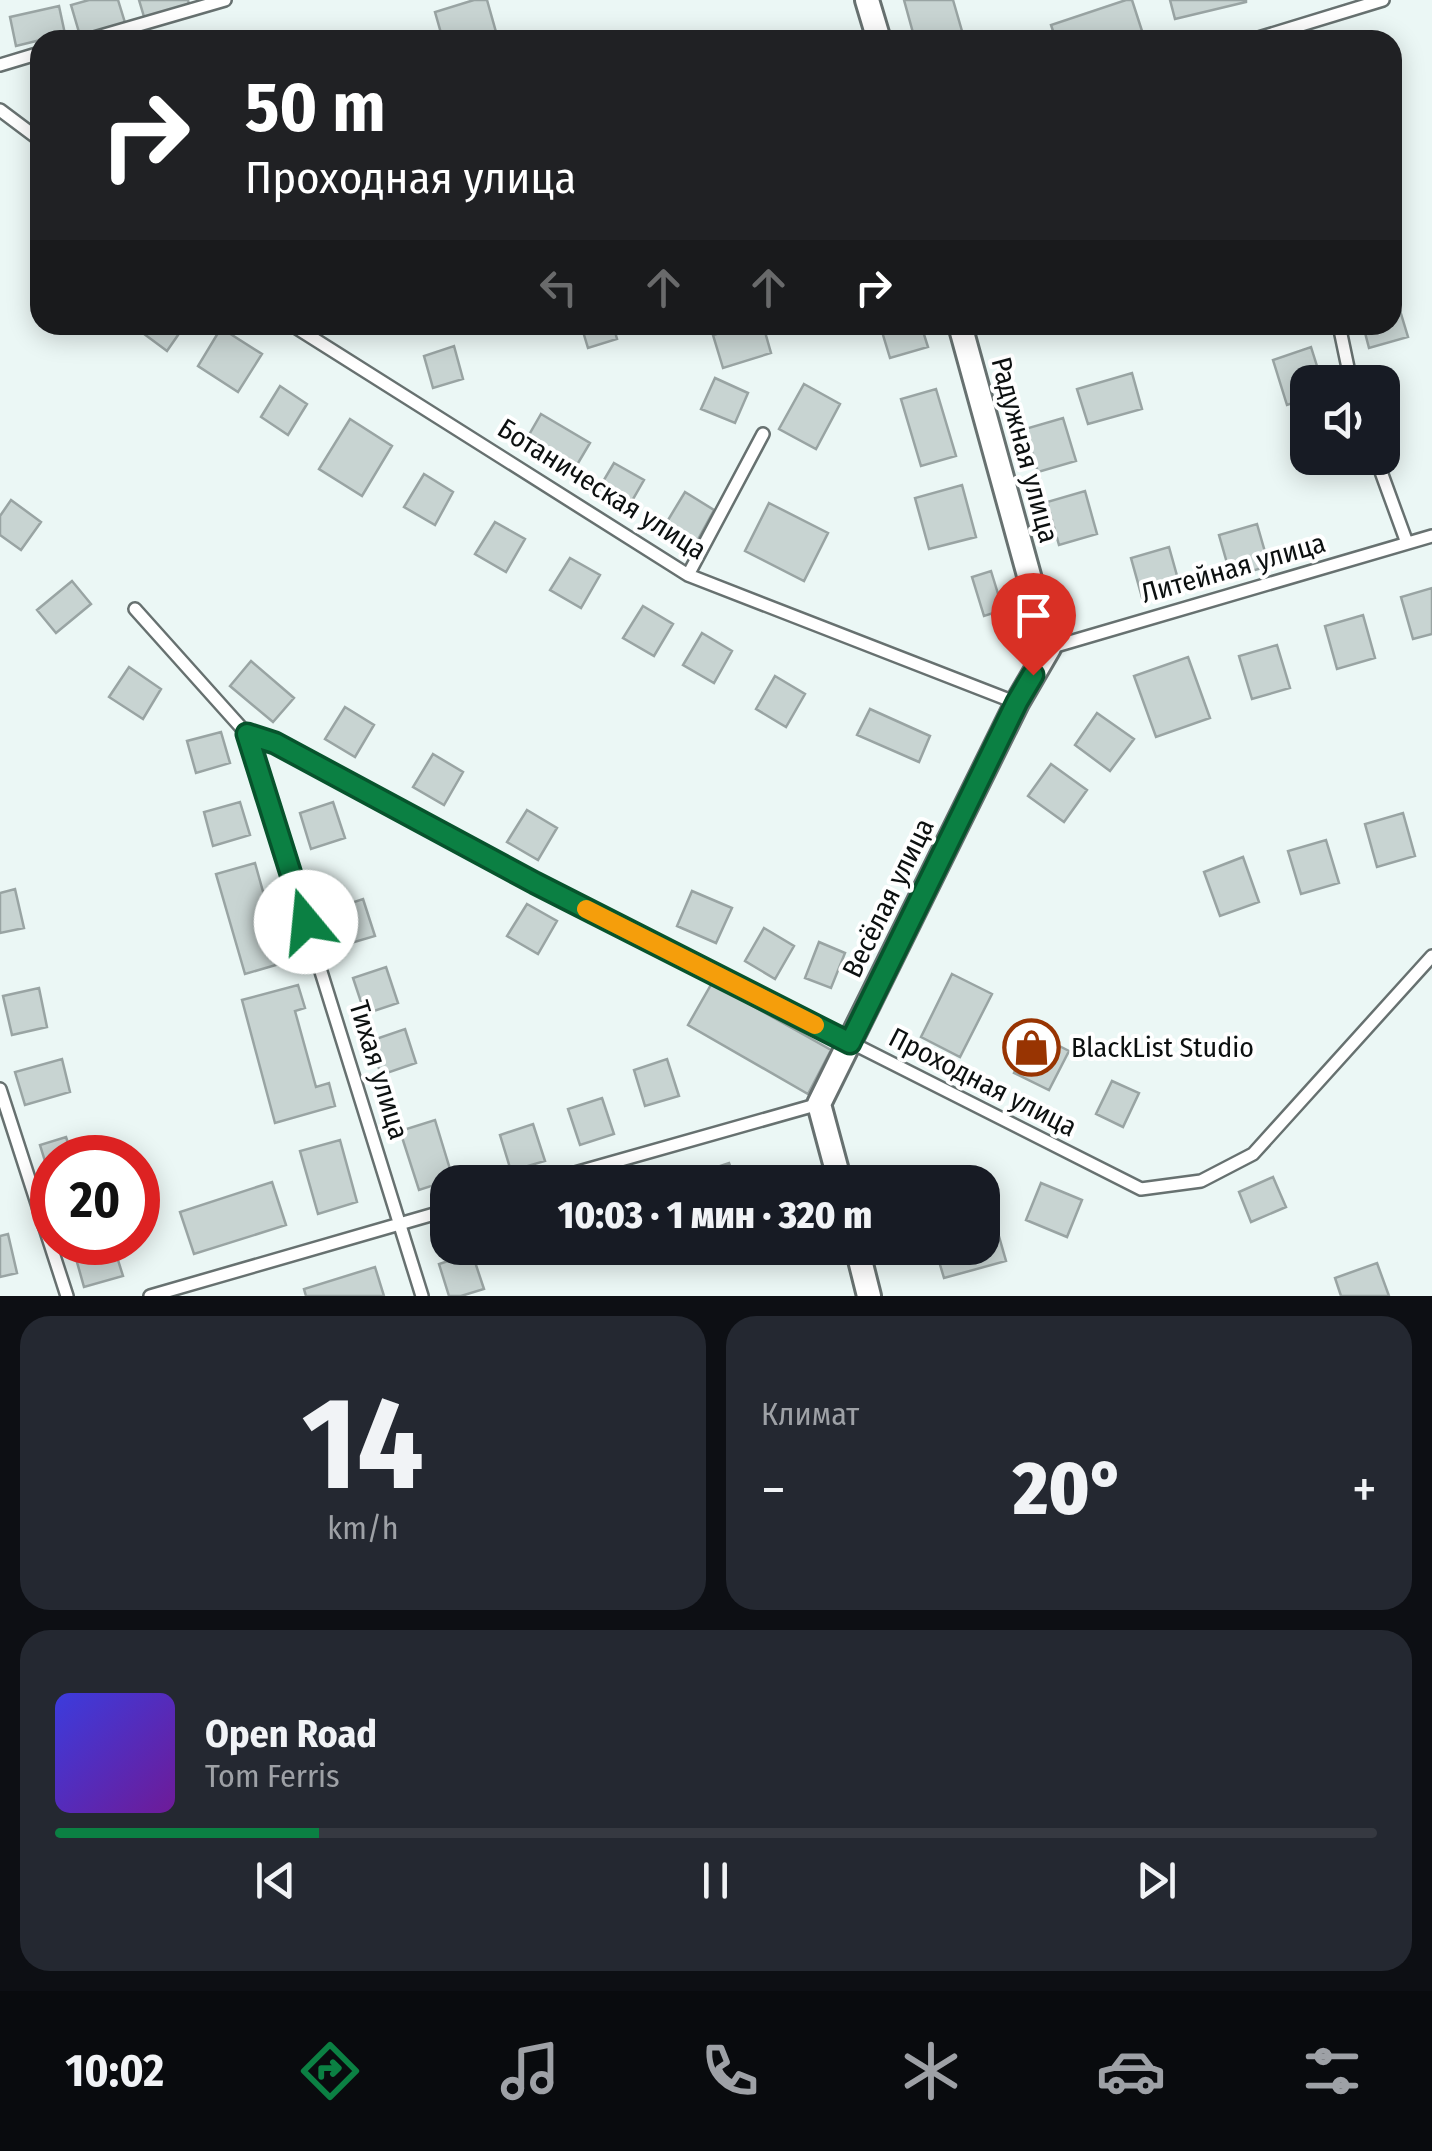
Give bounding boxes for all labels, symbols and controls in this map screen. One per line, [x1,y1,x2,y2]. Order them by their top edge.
text: 50 m [245,66,386,150]
icon: right [80,70,210,200]
text: Проходная улица [245,151,576,205]
icon: left [531,260,586,315]
icon: ahead [636,260,691,315]
icon: ahead [741,260,796,315]
icon: right [846,260,901,315]
street label: Радужная улица [984,354,1066,546]
map controls [1290,365,1400,475]
button: sound [1290,365,1400,475]
street label: Ботаническая улица [492,412,712,566]
street label: Литейная улица [1137,526,1329,610]
pin [991,573,1076,676]
icon: arrive [1006,588,1061,643]
street label: Весёлая улица [835,813,941,983]
position arrow [254,870,358,974]
street label: Тихая улица [342,997,416,1143]
shop icon: BlackList Studio [1002,1017,1062,1077]
street label: Проходная улица [884,1021,1082,1143]
place label: BlackList Studio [1071,1031,1254,1064]
speed limit sign: 20 [30,1135,160,1265]
text: 10:03 · 1 мин · 320 m [558,1192,872,1238]
text: 14 [302,1366,424,1522]
text: Климат [761,1395,859,1433]
text: 20° [1013,1444,1125,1534]
text: − [761,1457,786,1523]
text: + [1352,1457,1377,1523]
text: km/h [327,1509,399,1547]
text: Open Road [205,1711,377,1757]
text: Tom Ferris [205,1757,340,1795]
icon: previous [248,1853,303,1908]
icon: pause [688,1853,743,1908]
icon: next [1129,1853,1184,1908]
icon: directions [295,2036,365,2106]
icon: music [495,2036,565,2106]
icon: phone [695,2036,765,2106]
icon: climate [896,2036,966,2106]
icon: car [1096,2036,1166,2106]
icon: filters [1297,2036,1367,2106]
text: 10:02 [65,2044,164,2098]

